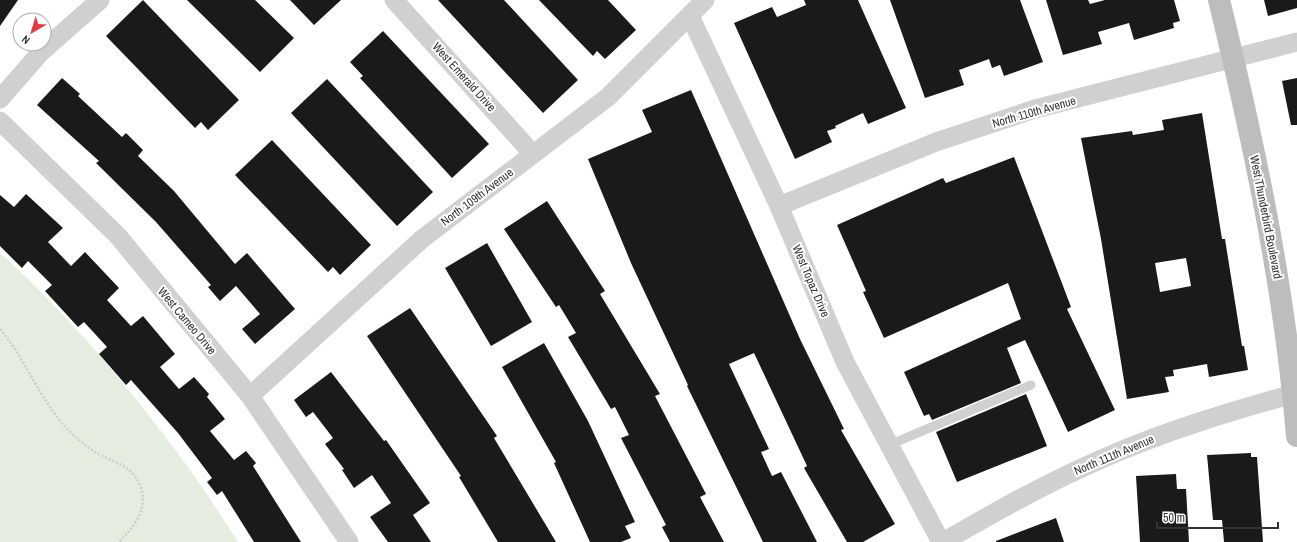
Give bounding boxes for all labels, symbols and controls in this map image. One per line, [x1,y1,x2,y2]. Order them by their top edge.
north arrow [12,12,52,52]
text: N [19,32,33,47]
street label: West Emerald Drive [429,39,499,115]
street label: North 110th Avenue [990,92,1078,132]
street label: West Thunderbird Boulevard [1246,154,1286,280]
street label: North 109th Avenue [438,164,516,230]
street label: West Topaz Drive [789,242,833,320]
street label: West Cameo Drive [154,284,220,358]
street label: North 111th Avenue [1072,431,1156,479]
scale bar [1157,504,1278,530]
text: 50 m [1163,510,1185,526]

